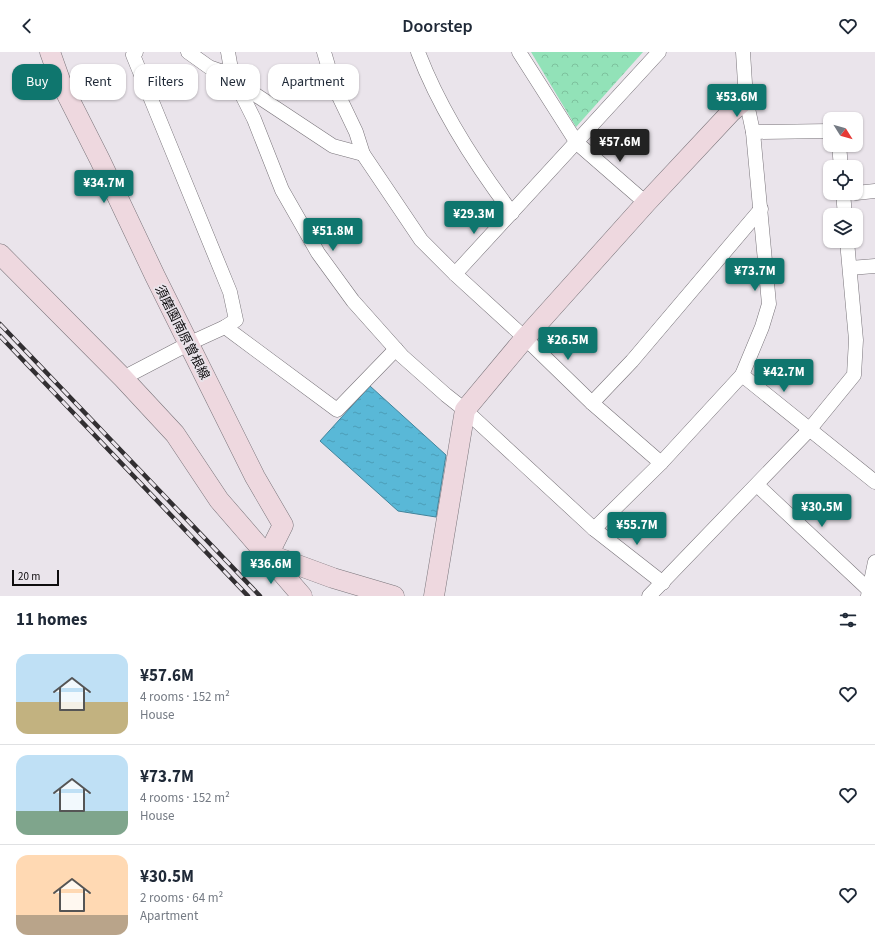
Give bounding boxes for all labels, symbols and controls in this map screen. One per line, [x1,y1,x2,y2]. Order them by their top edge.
text: Doorstep [402,14,473,39]
icon: back [16,15,38,37]
icon: heart [837,15,859,37]
chip: Buy [12,64,62,100]
chip: Rent [70,64,126,100]
chip: Filters [134,64,198,100]
chip: New [206,64,260,100]
chip: Apartment [268,64,359,100]
pin: ¥53.6M [704,84,770,118]
text: ¥53.6M [716,88,758,106]
north arrow [823,112,863,152]
map controls [823,112,863,248]
pin: ¥57.6M [587,129,653,163]
text: ¥57.6M [599,133,641,151]
button: locate [823,160,863,200]
pin: ¥34.7M [71,170,137,204]
text: ¥34.7M [83,174,125,192]
pin: ¥29.3M [441,201,507,235]
text: ¥29.3M [453,205,495,223]
button: layers [823,208,863,248]
pin: ¥51.8M [300,218,366,252]
text: ¥51.8M [312,222,354,240]
pin: ¥73.7M [722,258,788,292]
text: ¥73.7M [734,262,776,280]
street label: 須磨園南原曽根線 [150,282,214,383]
pin: ¥26.5M [535,327,601,361]
text: ¥26.5M [547,331,589,349]
pin: ¥42.7M [751,359,817,393]
text: ¥42.7M [763,363,805,381]
pin: ¥30.5M [789,494,855,528]
text: ¥30.5M [801,498,843,516]
pin: ¥55.7M [604,512,670,546]
text: ¥55.7M [616,516,658,534]
pin: ¥36.6M [238,551,304,585]
text: ¥36.6M [250,555,292,573]
scale bar [12,568,59,587]
text: 20 m [18,569,40,584]
text: 11 homes [16,608,87,632]
icon: filters [837,609,859,631]
text: ¥57.6M [140,664,194,688]
icon: home [48,670,96,718]
icon: heart [837,683,859,705]
text: 4 rooms · 152 m² [140,688,230,706]
text: House [140,706,175,724]
text: ¥73.7M [140,765,194,789]
icon: home [48,771,96,819]
icon: heart [837,784,859,806]
text: 4 rooms · 152 m² [140,789,230,807]
text: House [140,807,175,825]
text: ¥30.5M [140,865,194,889]
icon: home [48,871,96,919]
icon: heart [837,884,859,906]
text: 2 rooms · 64 m² [140,889,223,907]
text: Apartment [140,907,198,925]

